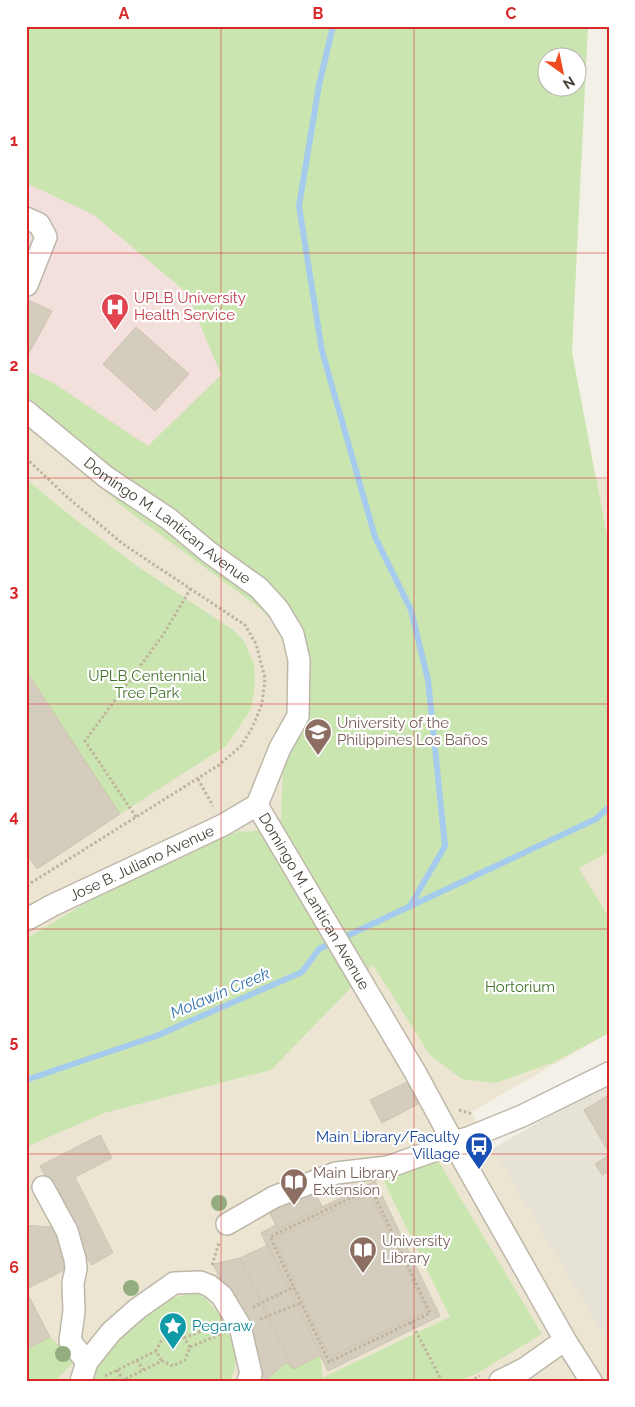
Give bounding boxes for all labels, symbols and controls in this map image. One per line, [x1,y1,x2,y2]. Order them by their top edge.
text: A [119,4,130,23]
text: B [313,4,324,23]
text: C [506,4,517,23]
north arrow [538,48,588,98]
text: N [560,73,578,93]
text: 1 [10,131,18,150]
place label: UPLB University Health Service [134,289,246,324]
hospital icon: UPLB University Health Service [100,292,130,331]
text: 2 [9,356,19,375]
street label: Domingo M. Lantican Avenue [80,454,254,588]
text: 3 [10,582,19,601]
park label: UPLB Centennial Tree Park [88,667,207,702]
place label: University of the Philippines Los Baños [337,714,488,749]
school or university icon: University of the Philippines Los Baños [303,717,333,756]
text: 4 [9,807,19,826]
street label: Domingo M. Lantican Avenue [255,810,373,993]
street label: Jose B. Juliano Avenue [67,821,217,905]
water label: Molawin Creek [167,963,273,1022]
park label: Hortorium [485,978,555,996]
text: 5 [10,1032,19,1051]
place label: Main Library/Faculty Village [316,1128,460,1163]
bus stop icon: Main Library/Faculty Village [464,1131,494,1170]
place label: Main Library Extension [313,1164,398,1199]
library icon: Main Library Extension [279,1167,309,1206]
place label: University Library [382,1232,451,1267]
library icon: University Library [348,1235,378,1274]
text: 6 [9,1258,19,1277]
place icon: Pegaraw [158,1311,188,1350]
place label: Pegaraw [192,1317,253,1335]

